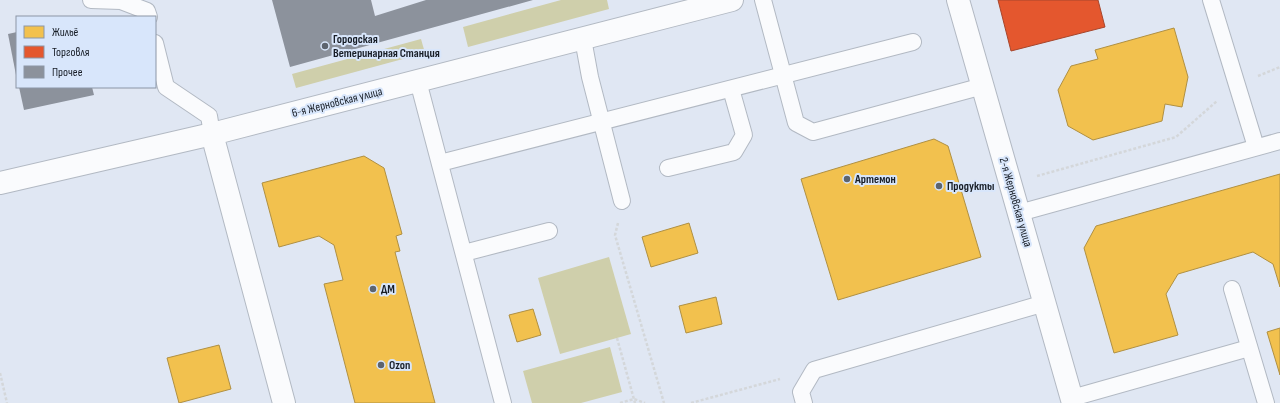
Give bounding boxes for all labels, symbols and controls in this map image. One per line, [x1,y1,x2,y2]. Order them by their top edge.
legend [16,16,156,88]
text: Жильё [52,25,79,40]
place label: Городская Ветеринарная Станция [333,32,440,61]
marker: Городская Ветеринарная Станция [320,41,330,51]
text: Торговля [52,45,90,60]
text: Прочее [52,65,83,80]
street label: 6-я Жерновская улица [290,84,384,121]
street label: 2-я Жерновская улица [996,156,1036,249]
place label: Артемон [854,172,896,187]
marker: Артемон [842,174,852,184]
place label: Продукты [947,179,994,194]
marker: Продукты [934,181,944,191]
place label: ДМ [381,282,395,297]
marker: ДМ [368,284,378,294]
place label: Ozon [389,358,410,373]
marker: Ozon [376,360,386,370]

